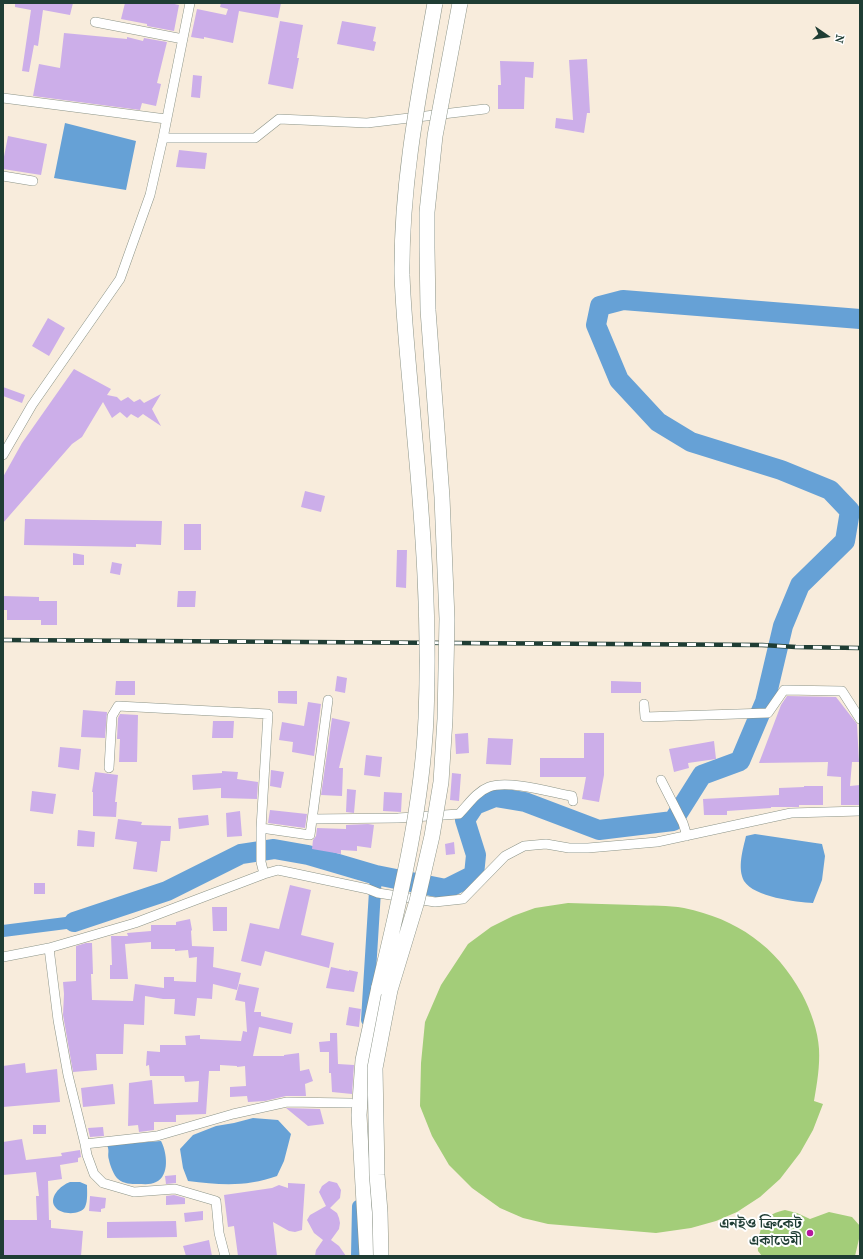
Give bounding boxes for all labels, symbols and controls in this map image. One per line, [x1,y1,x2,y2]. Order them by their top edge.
north arrow [807,16,847,56]
text: N [832,33,846,44]
place label: এনইও ক্রিকেট একাডেমী [719,1215,802,1250]
marker: এনইও ক্রিকেট একাডেমী [805,1228,815,1238]

